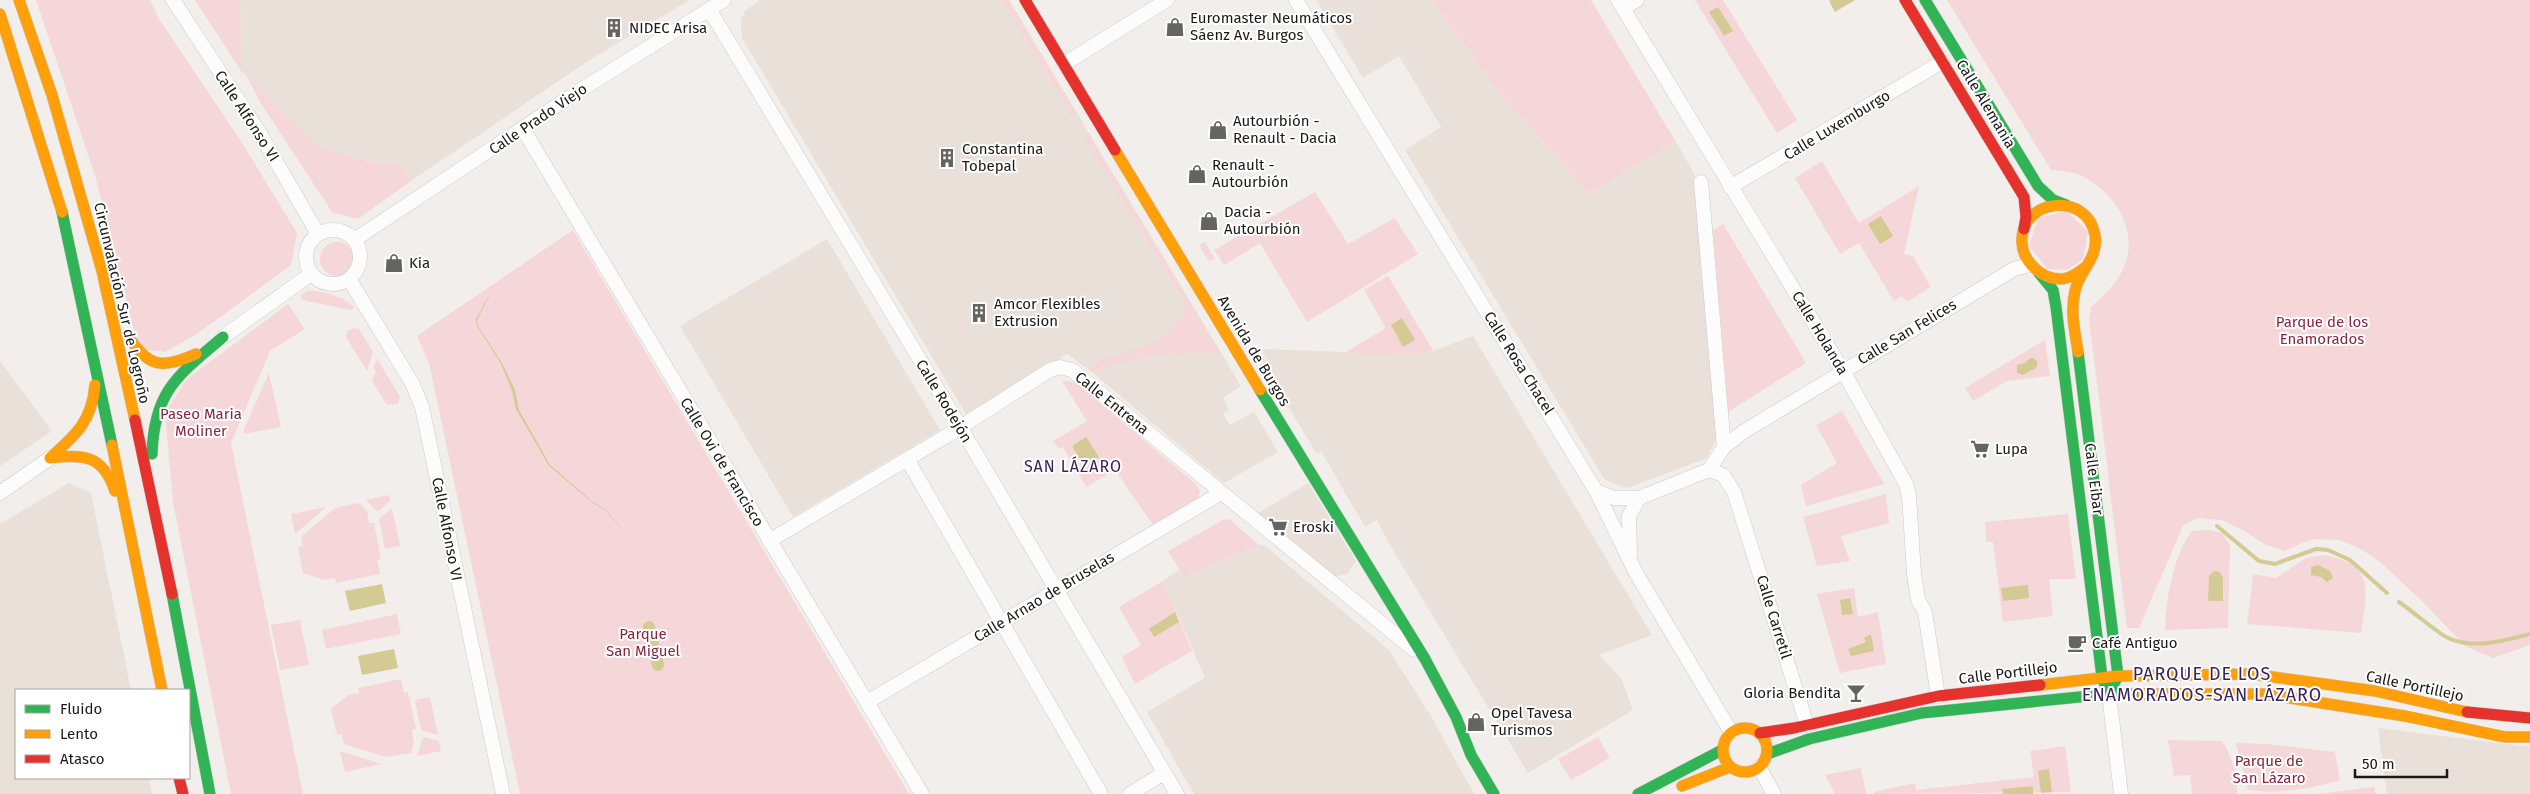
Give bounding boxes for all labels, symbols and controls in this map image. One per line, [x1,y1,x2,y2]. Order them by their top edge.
place label: Euromaster Neumáticos Sáenz Av. Burgos [1190,9,1352,44]
shop icon: Euromaster Neumáticos Sáenz Av. Burgos [1164,16,1186,38]
building icon: NIDEC Arisa [603,17,625,39]
place label: NIDEC Arisa [629,19,707,37]
street label: Calle Alemania [1952,56,2020,152]
street label: Calle Alfonso VI [211,67,283,165]
street label: Calle Prado Viejo [486,80,590,158]
street label: Calle Luxemburgo [1781,86,1893,164]
place label: Autourbión - Renault - Dacia [1233,112,1337,147]
shop icon: Autourbión - Renault - Dacia [1207,119,1229,141]
place label: Constantina Tobepal [962,140,1044,175]
building icon: Constantina Tobepal [936,147,958,169]
place label: Renault - Autourbión [1212,156,1289,191]
shop icon: Renault - Autourbión [1186,163,1208,185]
street label: Circunvalación Sur de Logroño [90,201,154,405]
place label: Dacia - Autourbión [1224,203,1301,238]
shop icon: Dacia - Autourbión [1198,210,1220,232]
shop icon: Kia [383,252,405,274]
place label: Kia [409,254,430,272]
street label: Calle Holanda [1788,288,1852,378]
street label: Avenida de Burgos [1214,292,1294,410]
place label: Amcor Flexibles Extrusion [994,295,1100,330]
street label: Calle San Felices [1854,295,1960,369]
building icon: Amcor Flexibles Extrusion [968,302,990,324]
street label: Calle Rosa Chacel [1480,308,1558,418]
park label: Parque de los Enamorados [2276,313,2368,348]
street label: Calle Rodejón [912,356,976,446]
street label: Calle Entrena [1071,368,1153,438]
street label: Calle Ovi de Francisco [676,394,768,530]
park label: Paseo Maria Moliner [160,405,242,440]
supermarket icon: Lupa [1969,438,1991,460]
place label: Lupa [1995,440,2028,458]
street label: Calle Eibar [2081,442,2107,516]
district label: SAN LÁZARO [1024,456,1122,476]
street label: Calle Alfonso VI [428,476,466,582]
supermarket icon: Eroski [1267,516,1289,538]
place label: Eroski [1293,518,1334,536]
street label: Calle Arnao de Bruselas [971,548,1117,646]
street label: Calle Carretil [1753,573,1795,662]
park label: Parque San Miguel [606,625,681,660]
cafe icon: Café Antiguo [2066,632,2088,654]
place label: Café Antiguo [2092,634,2178,652]
street label: Calle Portillejo [1958,658,2058,688]
district label: PARQUE DE LOS ENAMORADOS-SAN LÁZARO [2082,663,2322,706]
street label: Calle Portillejo [2364,667,2466,705]
bar icon: Gloria Bendita [1845,682,1867,704]
place label: Gloria Bendita [1744,684,1841,702]
legend [15,689,190,779]
text: Fluido [60,700,102,718]
place label: Opel Tavesa Turismos [1491,704,1572,739]
shop icon: Opel Tavesa Turismos [1465,711,1487,733]
text: Lento [60,725,98,743]
scale bar [2355,746,2448,778]
text: Atasco [60,750,105,768]
park label: Parque de San Lázaro [2232,752,2306,787]
text: 50 m [2362,755,2395,773]

